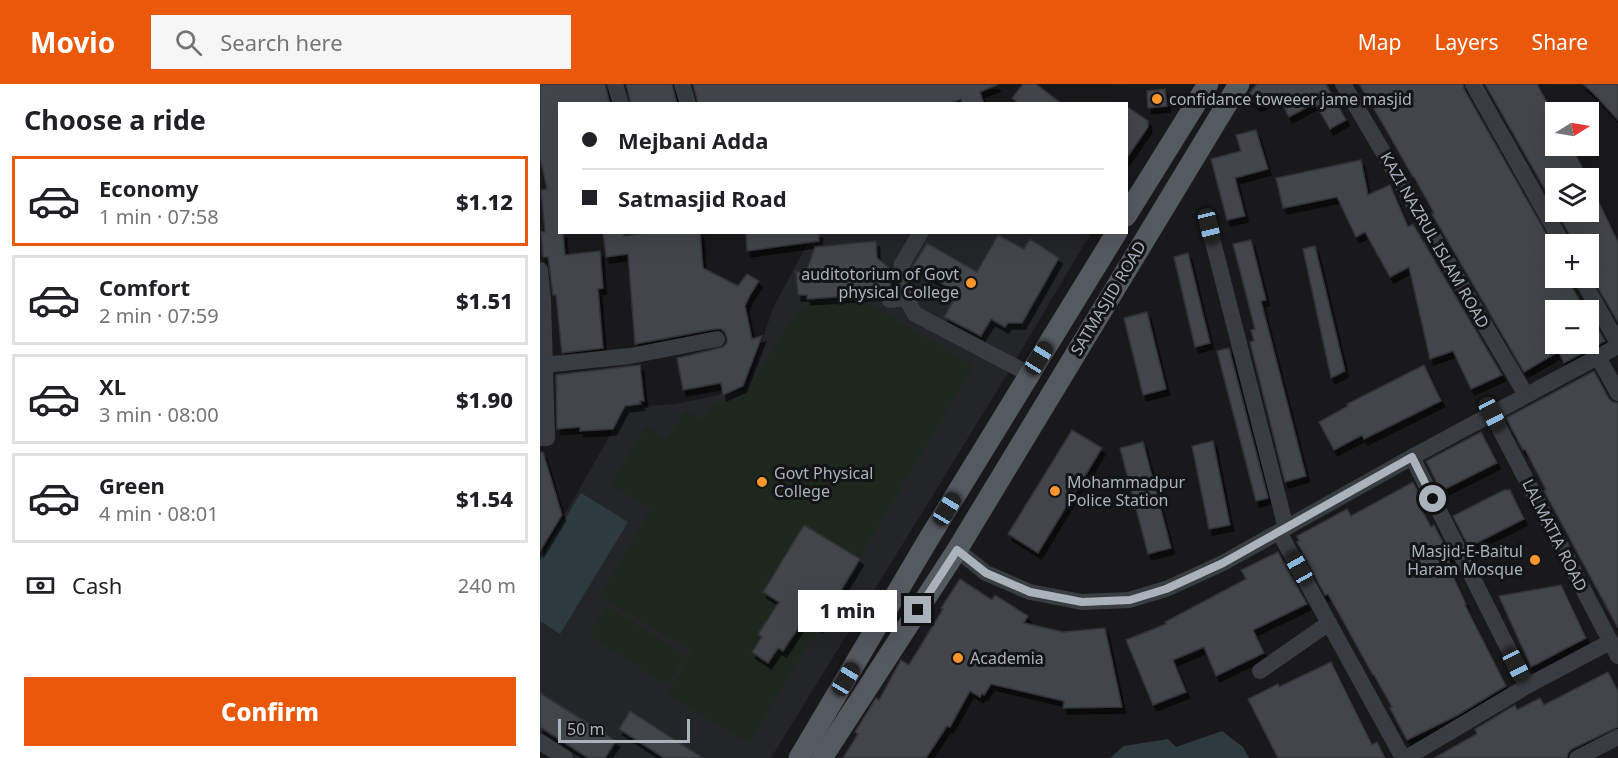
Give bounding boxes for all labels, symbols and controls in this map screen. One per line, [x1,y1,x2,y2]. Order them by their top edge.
search box [151,15,571,69]
text: Movio [30,23,115,61]
icon: search [172,26,205,59]
text: Search here [220,27,343,57]
text: Map [1358,28,1402,56]
text: Layers [1435,28,1499,56]
text: Share [1532,28,1588,56]
place label: confidance toweeer jame masjid [1169,88,1412,110]
marker: confidance toweeer jame masjid [1150,92,1164,106]
text: Choose a ride [24,101,206,138]
north arrow [1545,102,1599,156]
map controls [1545,102,1599,354]
text: Mejbani Adda [618,125,768,155]
street label: KAZI NAZRUL ISLAM ROAD [1375,148,1495,332]
button: layers [1545,168,1599,222]
text: Economy [99,173,198,203]
icon: car [27,174,81,228]
text: Satmasjid Road [618,183,787,213]
text: $1.12 [456,186,513,216]
text: 1 min · 07:58 [99,203,219,230]
car [1196,206,1222,246]
button: + [1545,234,1599,288]
street label: SATMASJID ROAD [1065,237,1151,359]
place label: auditotorium of Govt physical College [801,263,959,303]
text: Comfort [99,272,190,302]
icon: car [27,273,81,327]
marker: auditotorium of Govt physical College [964,276,978,290]
text: $1.51 [456,285,513,315]
button: − [1545,300,1599,354]
text: 2 min · 07:59 [99,302,219,329]
car [1022,338,1056,378]
text: XL [99,371,126,401]
icon: car [27,372,81,426]
text: $1.90 [456,384,513,414]
car [1476,394,1508,434]
text: 3 min · 08:00 [99,401,219,428]
place label: Govt Physical College [774,462,873,502]
text: Green [99,470,165,500]
icon: car [27,471,81,525]
place label: Mohammadpur Police Station [1067,471,1186,511]
marker: Govt Physical College [755,475,769,489]
street label: LALMATIA ROAD [1517,475,1593,595]
text: $1.54 [456,483,513,513]
marker: Mohammadpur Police Station [1048,484,1062,498]
route start [1419,485,1446,512]
car [930,489,964,529]
text: 4 min · 08:01 [99,500,219,527]
place label: Masjid-E-Baitul Haram Mosque [1407,540,1523,580]
car [1282,548,1316,588]
marker: Masjid-E-Baitul Haram Mosque [1528,553,1542,567]
icon: cash [24,569,57,602]
text: Cash [72,570,122,600]
text: 240 m [458,572,516,599]
callout: 1 min [798,589,897,631]
route end [904,596,931,623]
text: 1 min [820,597,875,624]
car [1500,645,1532,685]
place label: Academia [970,647,1044,669]
marker: Academia [951,651,965,665]
car [829,659,863,699]
button: Confirm [24,677,516,746]
scale bar [558,716,690,744]
text: 50 m [567,718,604,740]

